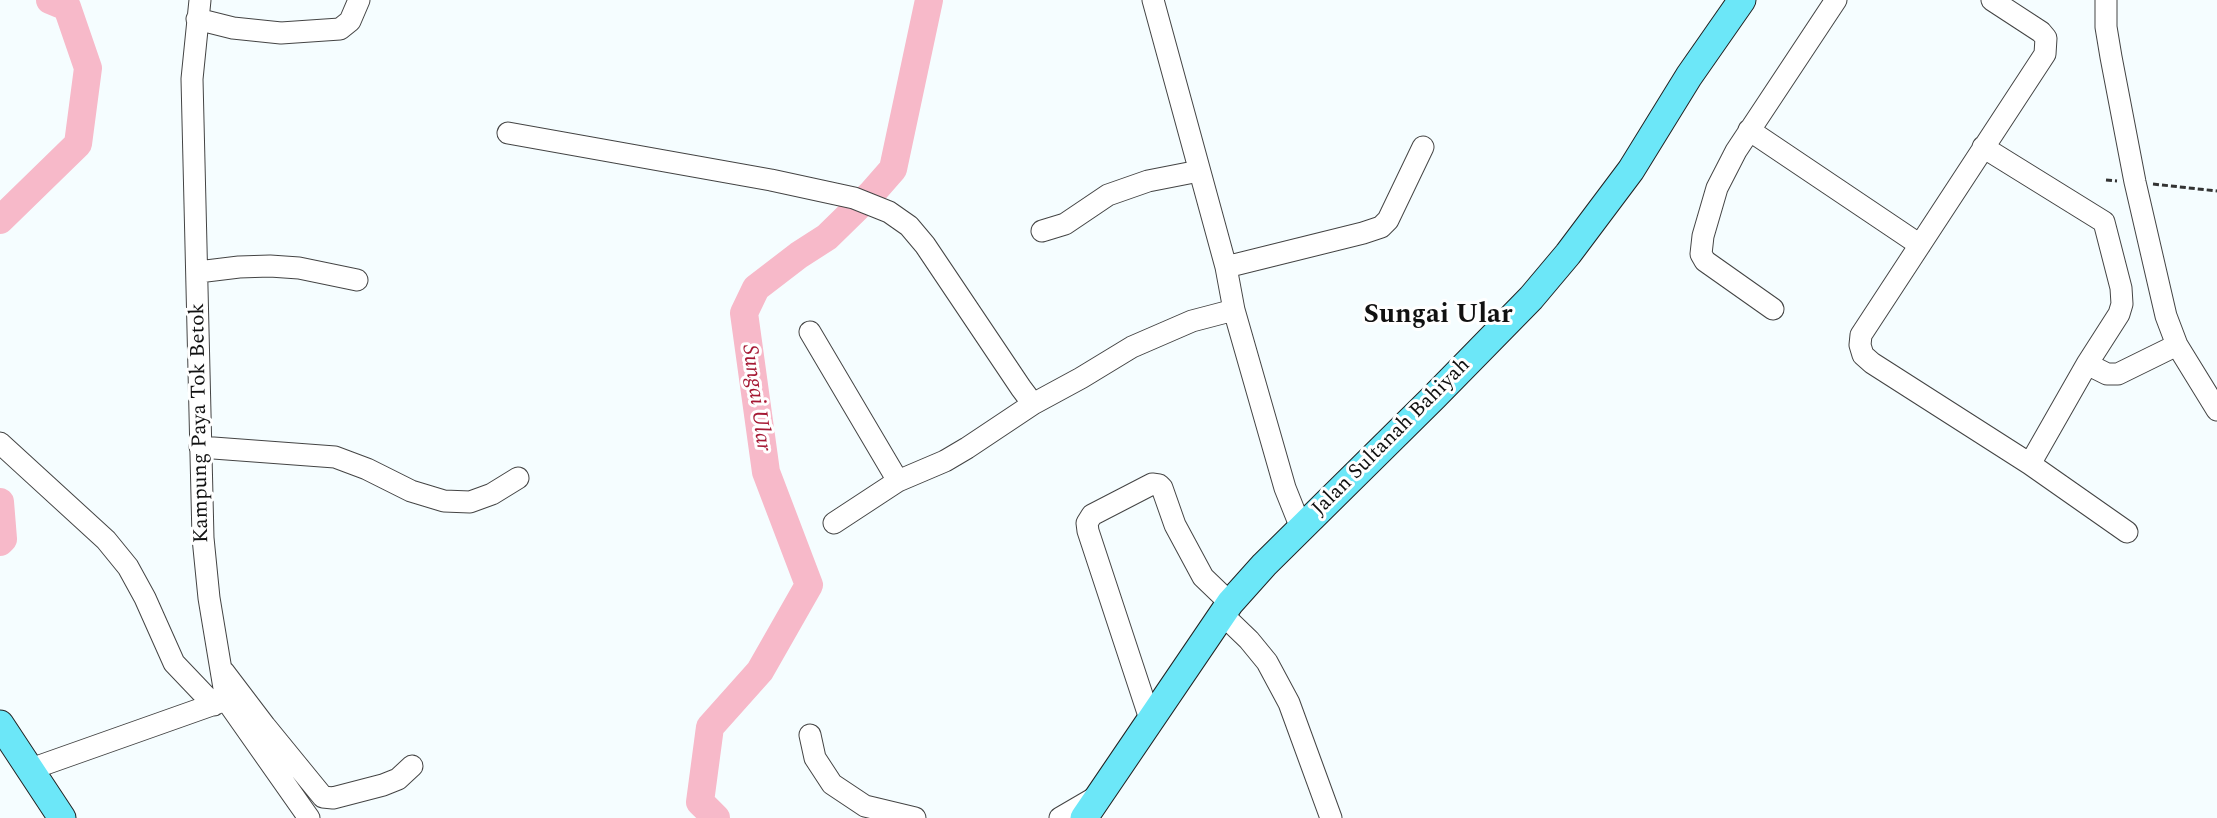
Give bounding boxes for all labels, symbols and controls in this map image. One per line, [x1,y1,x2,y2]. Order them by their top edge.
district label: Sungai Ular [1364,301,1512,333]
street label: Kampung Paya Tok Betok [186,303,216,543]
water label: Sungai Ular [734,343,776,453]
street label: Jalan Sultanah Bahiyah [1308,354,1476,522]

